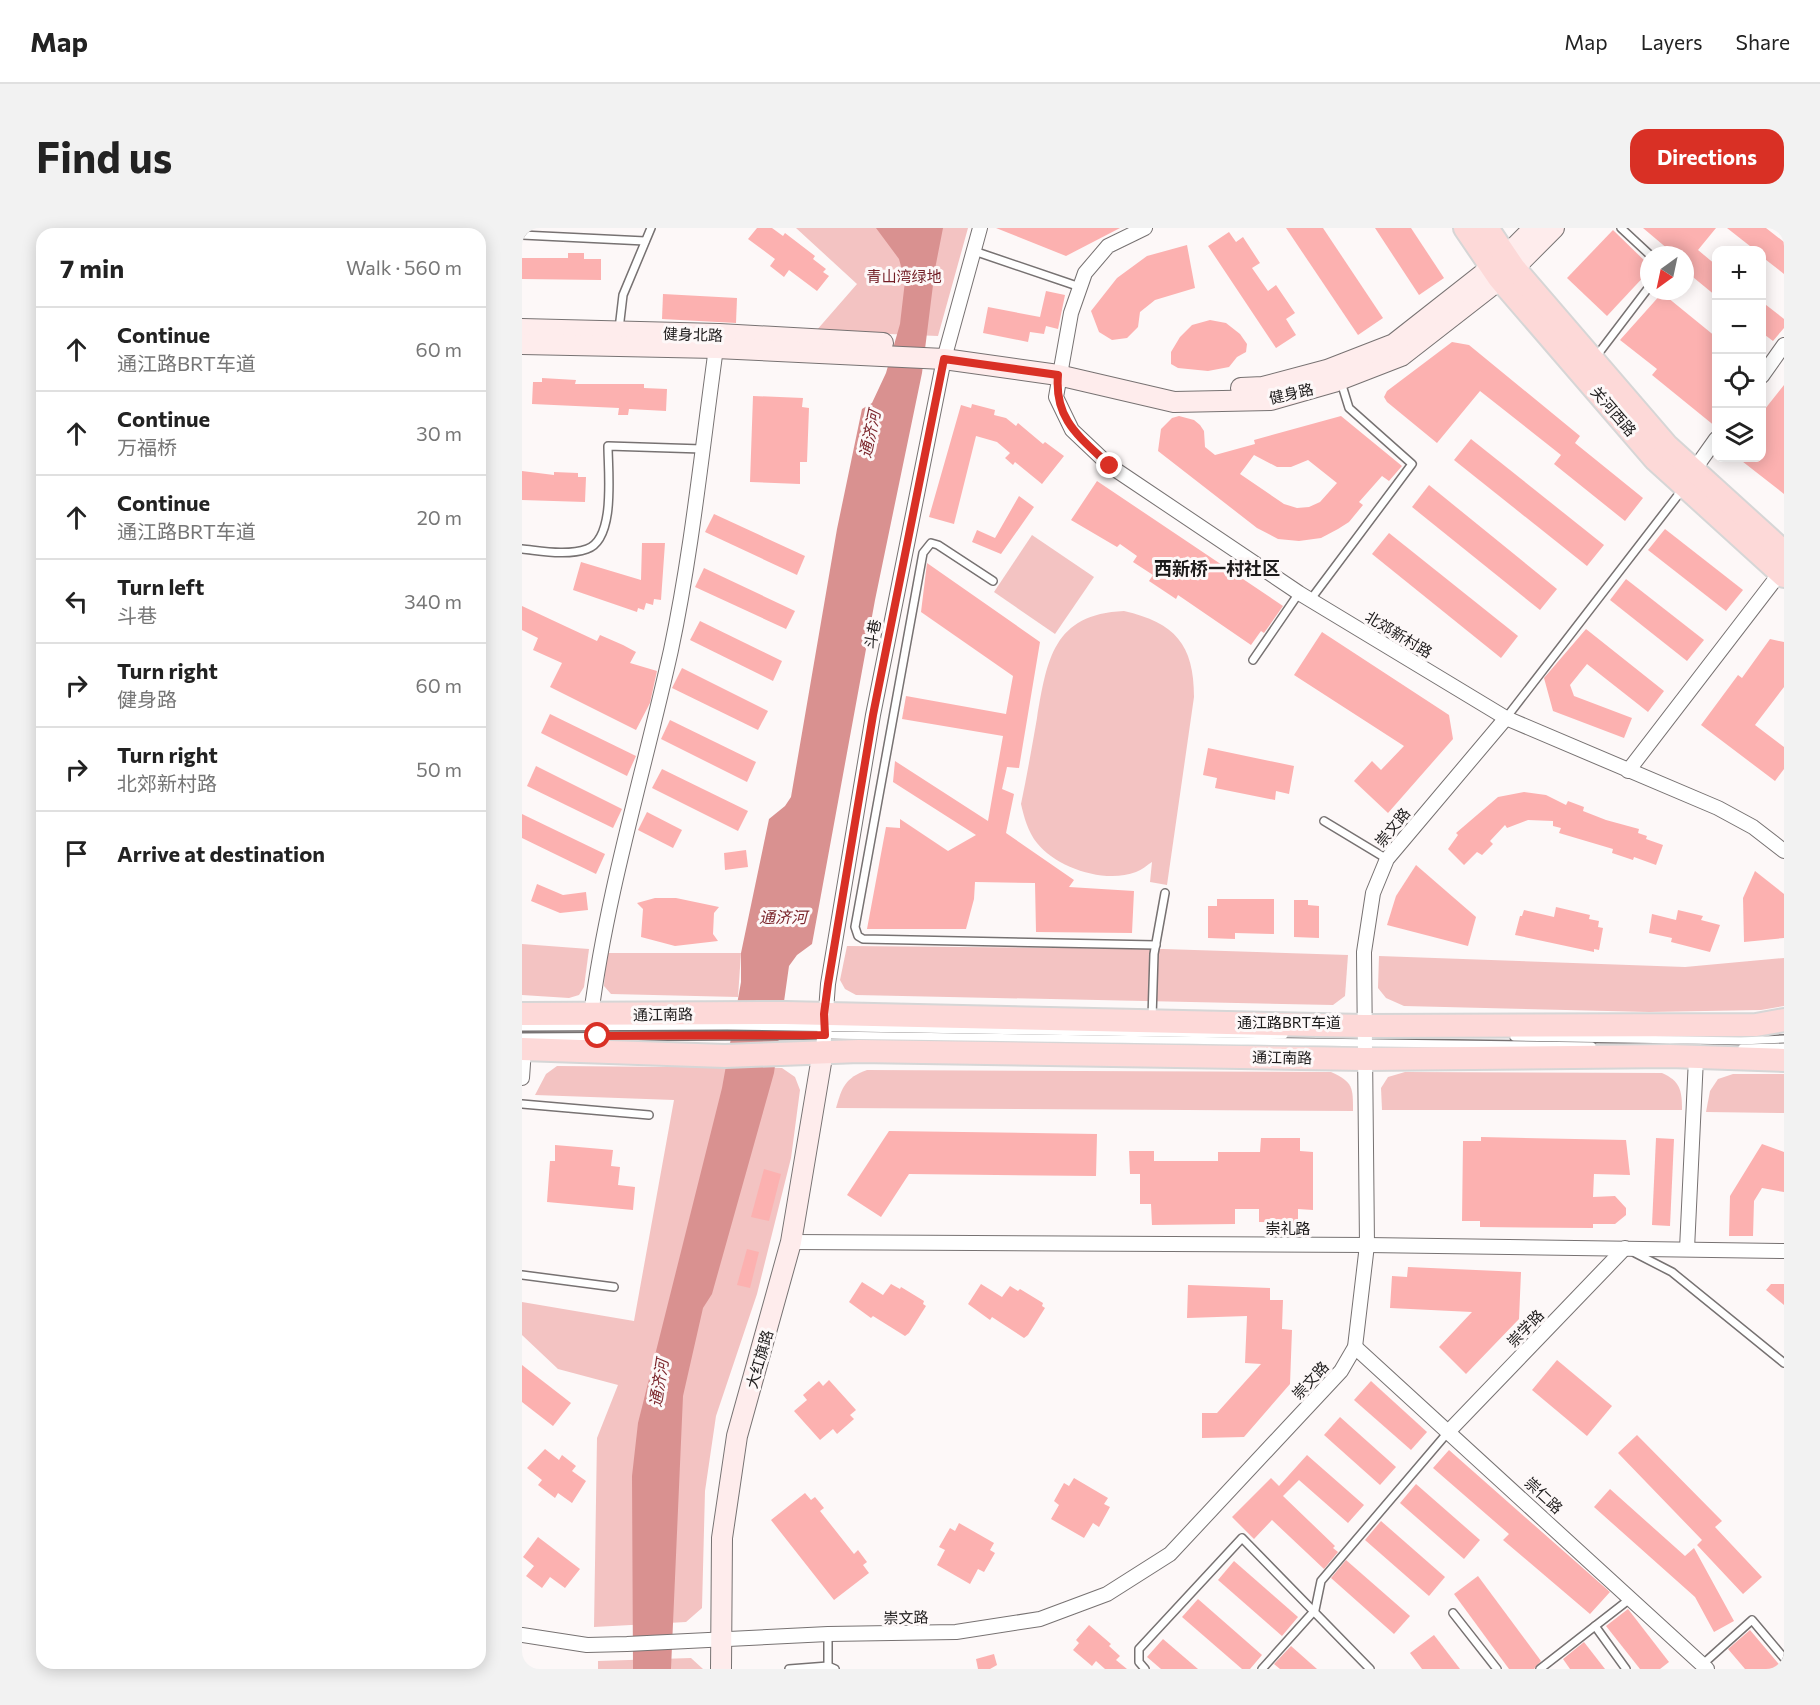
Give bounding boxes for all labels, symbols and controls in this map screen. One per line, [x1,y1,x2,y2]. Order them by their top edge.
text: Map [30,24,88,58]
text: Map [1564,29,1608,54]
text: Layers [1641,29,1703,54]
text: Share [1736,29,1790,54]
button: Directions [1630,129,1784,184]
text: Find us [36,130,172,182]
north arrow [1640,246,1694,300]
map controls [1712,246,1766,462]
button: + [1712,246,1766,300]
text: 7 min [60,252,124,283]
text: Walk · 560 m [346,255,462,279]
park label: 青山湾绿地 [866,267,942,285]
button: − [1712,300,1766,354]
text: Continue [117,321,210,348]
street label: 健身北路 [663,324,723,344]
icon: ahead [60,333,93,366]
text: 60 m [416,337,462,361]
text: 通江路BRT车道 [117,351,256,375]
button: locate [1712,354,1766,408]
street label: 健身路 [1267,379,1315,407]
street label: 关河西路 [1588,382,1640,440]
text: Continue [117,405,210,432]
water label: 通济河 [855,406,884,459]
button: layers [1712,408,1766,462]
icon: ahead [60,417,93,450]
text: 30 m [416,421,462,445]
text: 万福桥 [117,435,177,459]
route end [1096,452,1122,478]
text: Continue [117,489,210,516]
icon: ahead [60,501,93,534]
text: 20 m [417,505,462,529]
text: 通江路BRT车道 [117,519,256,543]
district label: 西新桥一村社区 [1154,557,1280,579]
text: Turn left [117,573,204,600]
icon: left [60,585,93,618]
text: 340 m [404,589,462,613]
text: 斗巷 [117,603,157,627]
street label: 北郊新村路 [1362,607,1436,661]
street label: 斗巷 [860,618,884,650]
text: Turn right [117,657,218,684]
icon: right [60,669,93,702]
text: 60 m [416,673,462,697]
text: 健身路 [117,687,177,711]
text: Turn right [117,741,218,768]
icon: right [60,753,93,786]
text: 50 m [416,757,462,781]
text: 北郊新村路 [117,771,217,795]
street label: 崇文路 [1371,804,1413,850]
icon: arrive [60,837,93,870]
text: Arrive at destination [117,840,325,867]
water label: 通济河 [759,907,810,926]
street label: 通江南路 [633,1004,693,1024]
street label: 通江路BRT车道 [1237,1013,1341,1031]
route start [584,1022,610,1048]
street label: 通江南路 [1252,1047,1312,1067]
street label: 崇礼路 [1265,1219,1311,1237]
street label: 崇学路 [1503,1306,1547,1350]
street label: 大红旗路 [742,1328,776,1390]
water label: 通济河 [645,1355,672,1408]
street label: 崇文路 [1288,1357,1332,1403]
street label: 崇仁路 [1521,1473,1567,1517]
street label: 崇文路 [883,1608,929,1626]

